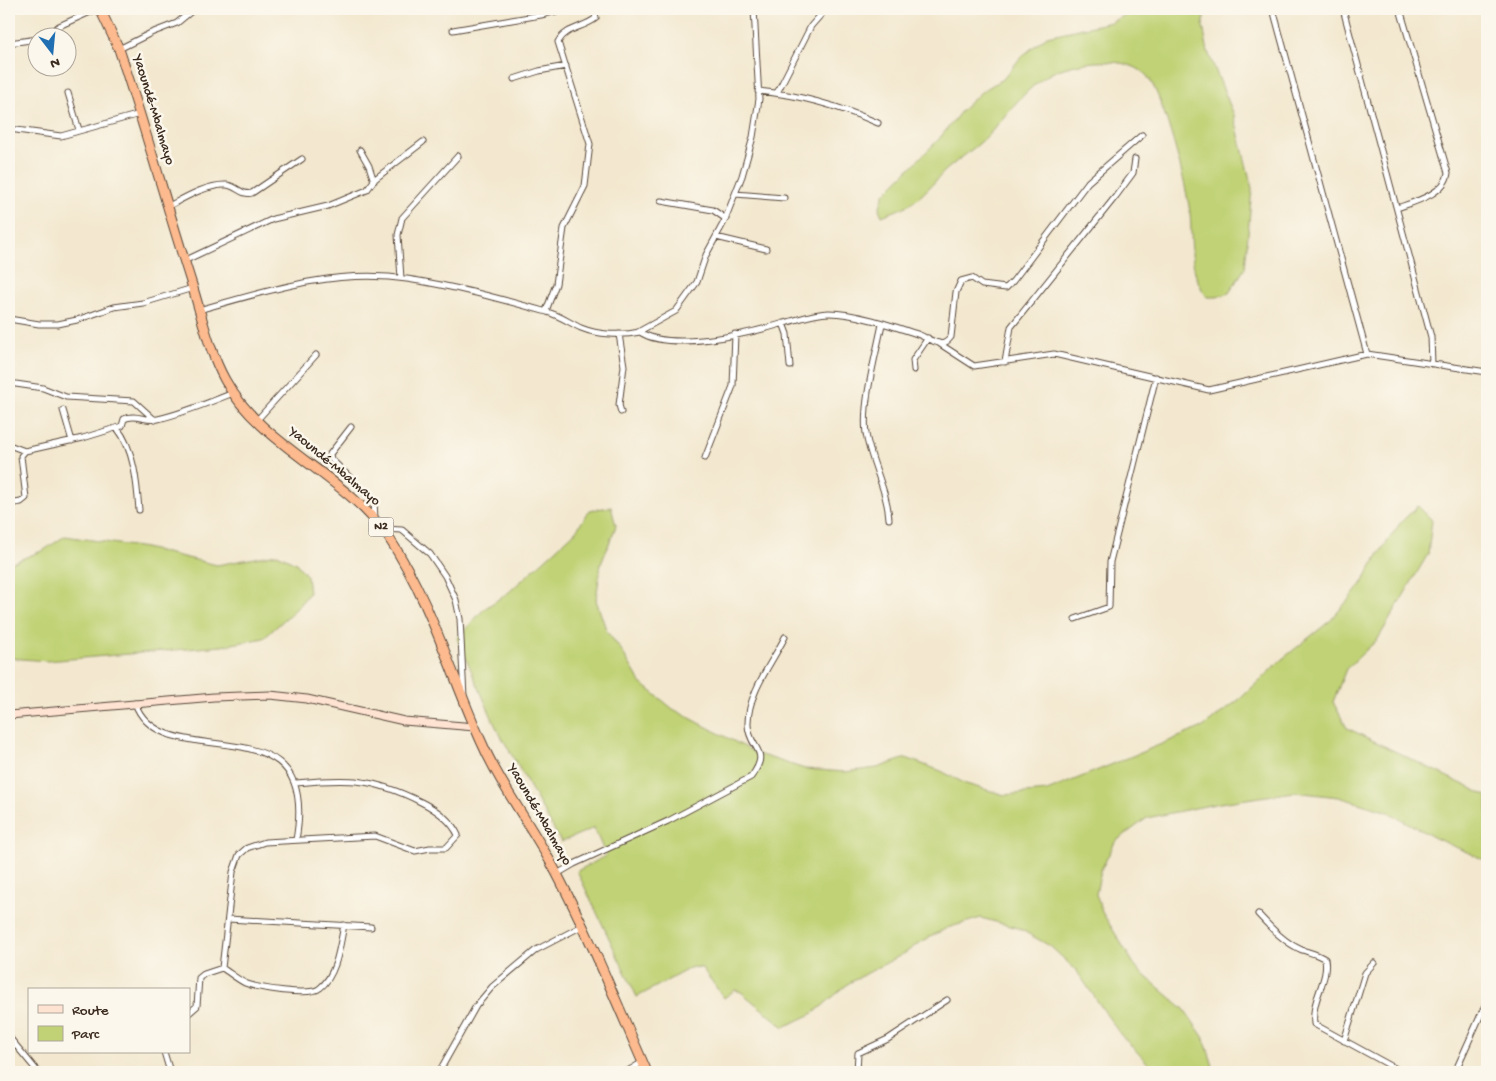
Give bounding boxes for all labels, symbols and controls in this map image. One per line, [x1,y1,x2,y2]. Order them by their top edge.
north arrow [28,28,78,78]
street label: Yaoundé-Mbalmayo [128,51,178,167]
text: N [48,53,62,72]
street label: Yaoundé-Mbalmayo [283,422,383,510]
road number: N2 [368,518,394,536]
street label: Yaoundé-Mbalmayo [502,759,575,869]
legend [28,988,190,1054]
text: Route [72,1002,109,1020]
text: Parc [71,1026,100,1044]

